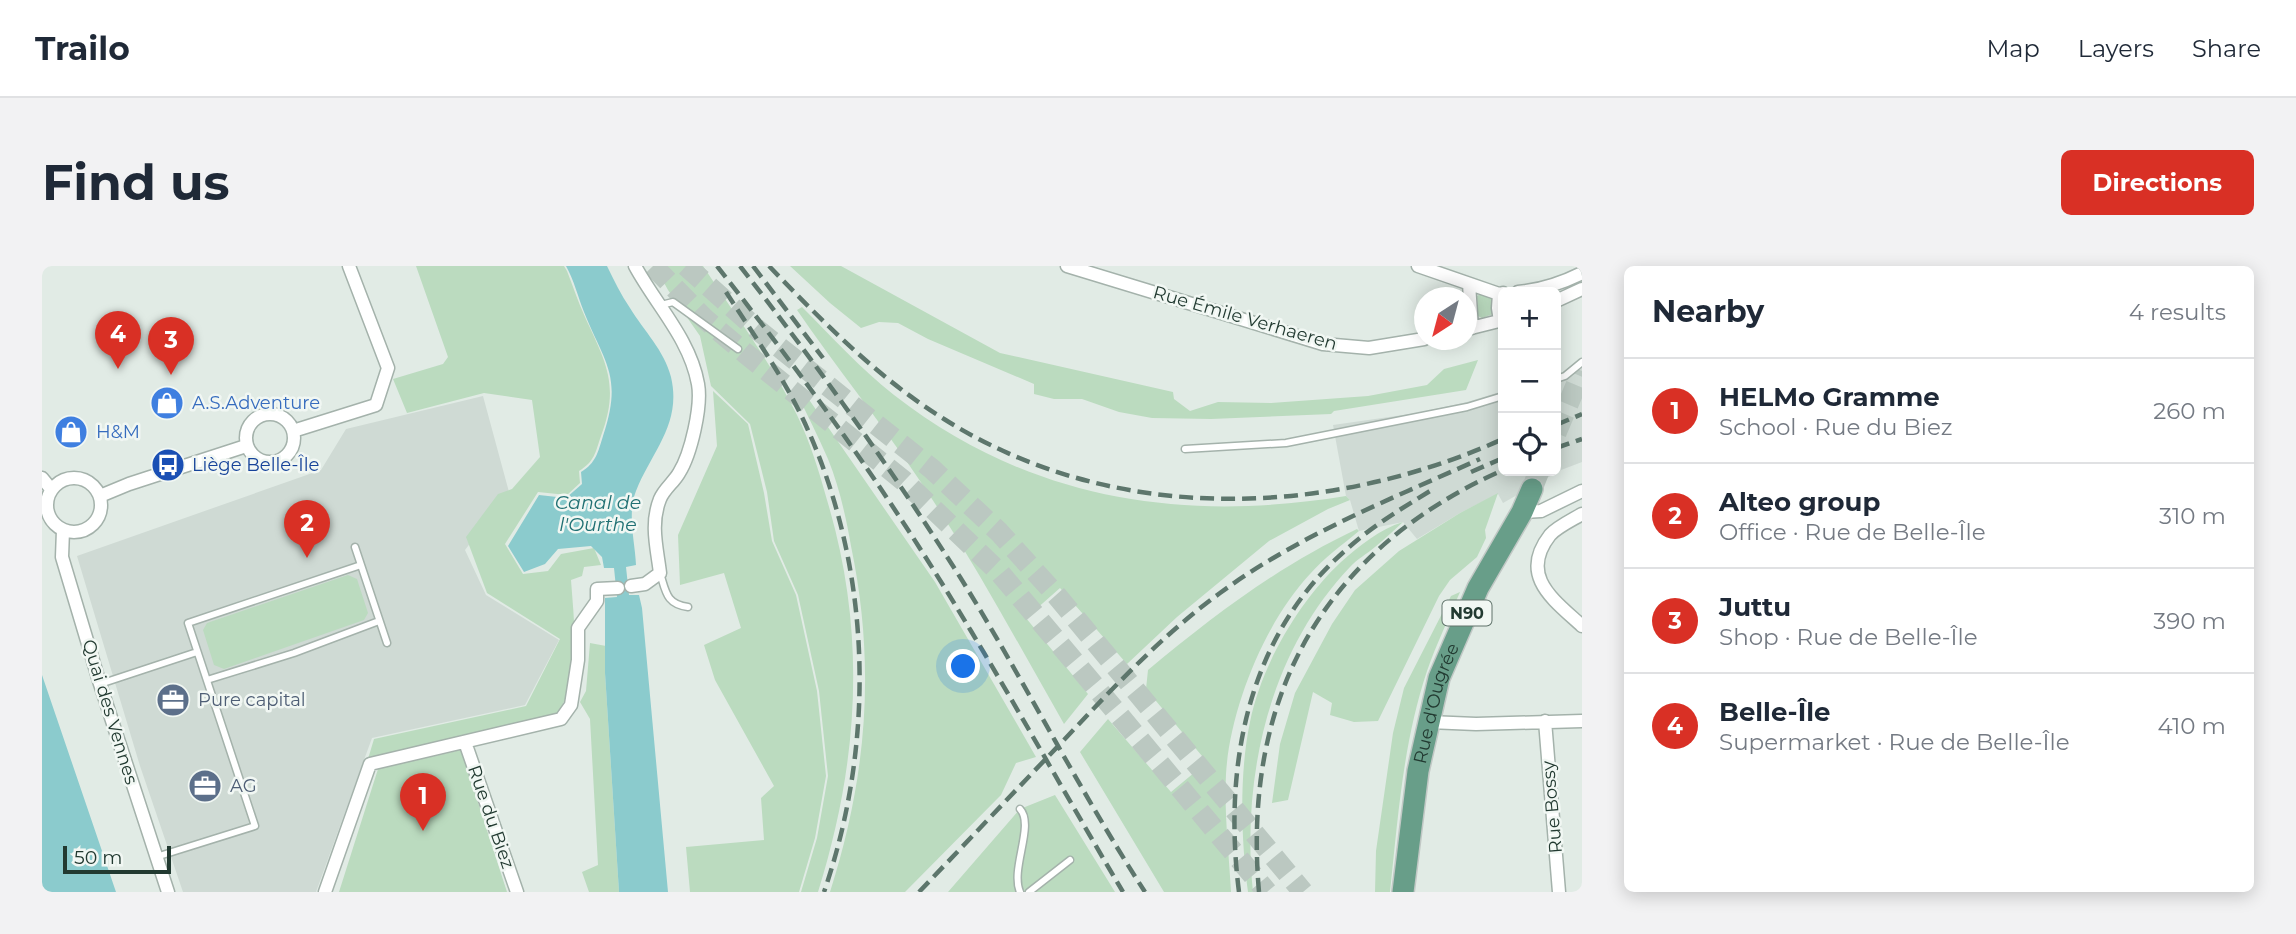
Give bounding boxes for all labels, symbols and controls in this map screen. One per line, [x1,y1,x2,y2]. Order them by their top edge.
text: Trailo [35,28,130,68]
text: Map [1986,34,2040,63]
text: Layers [2078,34,2154,63]
text: Share [2192,34,2261,63]
button: Directions [2061,150,2254,215]
text: Find us [42,153,230,212]
street label: Rue Émile Verhaeren [1150,281,1340,355]
north arrow [1414,287,1477,350]
map controls [1498,287,1561,476]
button: + [1498,287,1561,350]
text: Nearby [1652,293,1764,330]
text: 4 results [2129,298,2226,326]
pin: 4 [95,311,141,369]
pin: 3 [148,317,194,375]
button: − [1498,350,1561,413]
text: HELMo Gramme [1719,381,1940,413]
shop icon: A.S.Adventure [148,384,186,422]
place label: A.S.Adventure [192,392,320,414]
text: 1 [1670,397,1680,425]
text: 260 m [2153,397,2226,425]
shop icon: H&M [52,413,90,451]
button: locate [1498,413,1561,476]
text: School · Rue du Biez [1719,413,1952,441]
place label: H&M [96,421,140,443]
bus stop icon: Liège Belle-Île [149,446,187,484]
place label: Liège Belle-Île [192,454,320,476]
text: Alteo group [1719,486,1880,518]
water label: Canal de l'Ourthe [555,491,641,536]
pin: 2 [284,500,330,558]
text: 2 [1668,502,1682,530]
text: 310 m [2159,502,2226,530]
text: Office · Rue de Belle-Île [1719,518,1986,546]
text: Juttu [1719,591,1791,623]
road number: N90 [1442,600,1492,626]
text: 3 [1668,607,1682,635]
text: 390 m [2153,607,2226,635]
text: Shop · Rue de Belle-Île [1719,623,1978,651]
street label: Quai des Vennes [77,637,143,787]
street label: Rue d'Ougrée [1409,640,1464,766]
your location [946,649,980,683]
office icon: Pure capital [154,681,192,719]
place label: Pure capital [198,689,306,711]
text: Belle-Île [1719,696,1830,728]
text: 4 [1667,712,1683,740]
text: 410 m [2157,712,2226,740]
text: Supermarket · Rue de Belle-Île [1719,728,2070,756]
street label: Rue Bossy [1537,760,1567,854]
street label: Rue du Biez [463,762,519,872]
office icon: AG [186,767,224,805]
pin: 1 [400,773,446,831]
place label: AG [230,775,257,797]
scale bar [63,843,172,875]
text: 50 m [74,846,122,869]

